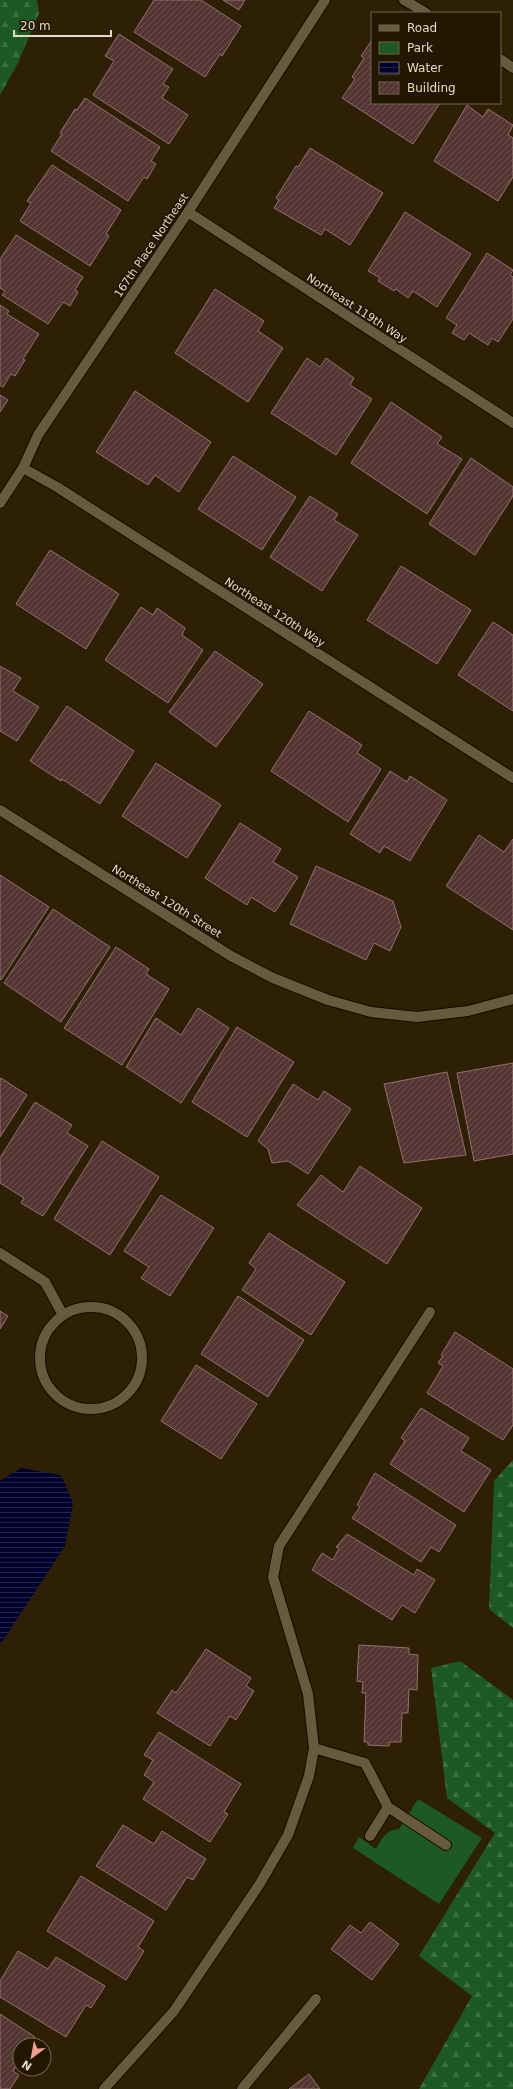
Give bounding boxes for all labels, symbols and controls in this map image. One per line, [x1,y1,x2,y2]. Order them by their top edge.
scale bar [14,12,111,38]
legend [371,12,501,104]
text: 20 m [20,19,51,33]
text: Road [407,21,437,35]
text: Park [407,41,433,55]
text: Water [407,61,443,75]
text: Building [407,81,456,95]
street label: 167th Place Northeast [112,190,192,300]
street label: Northeast 119th Way [304,271,410,346]
street label: Northeast 120th Way [222,575,328,650]
street label: Northeast 120th Street [109,862,225,941]
north arrow [12,2037,52,2077]
text: N [20,2057,34,2073]

